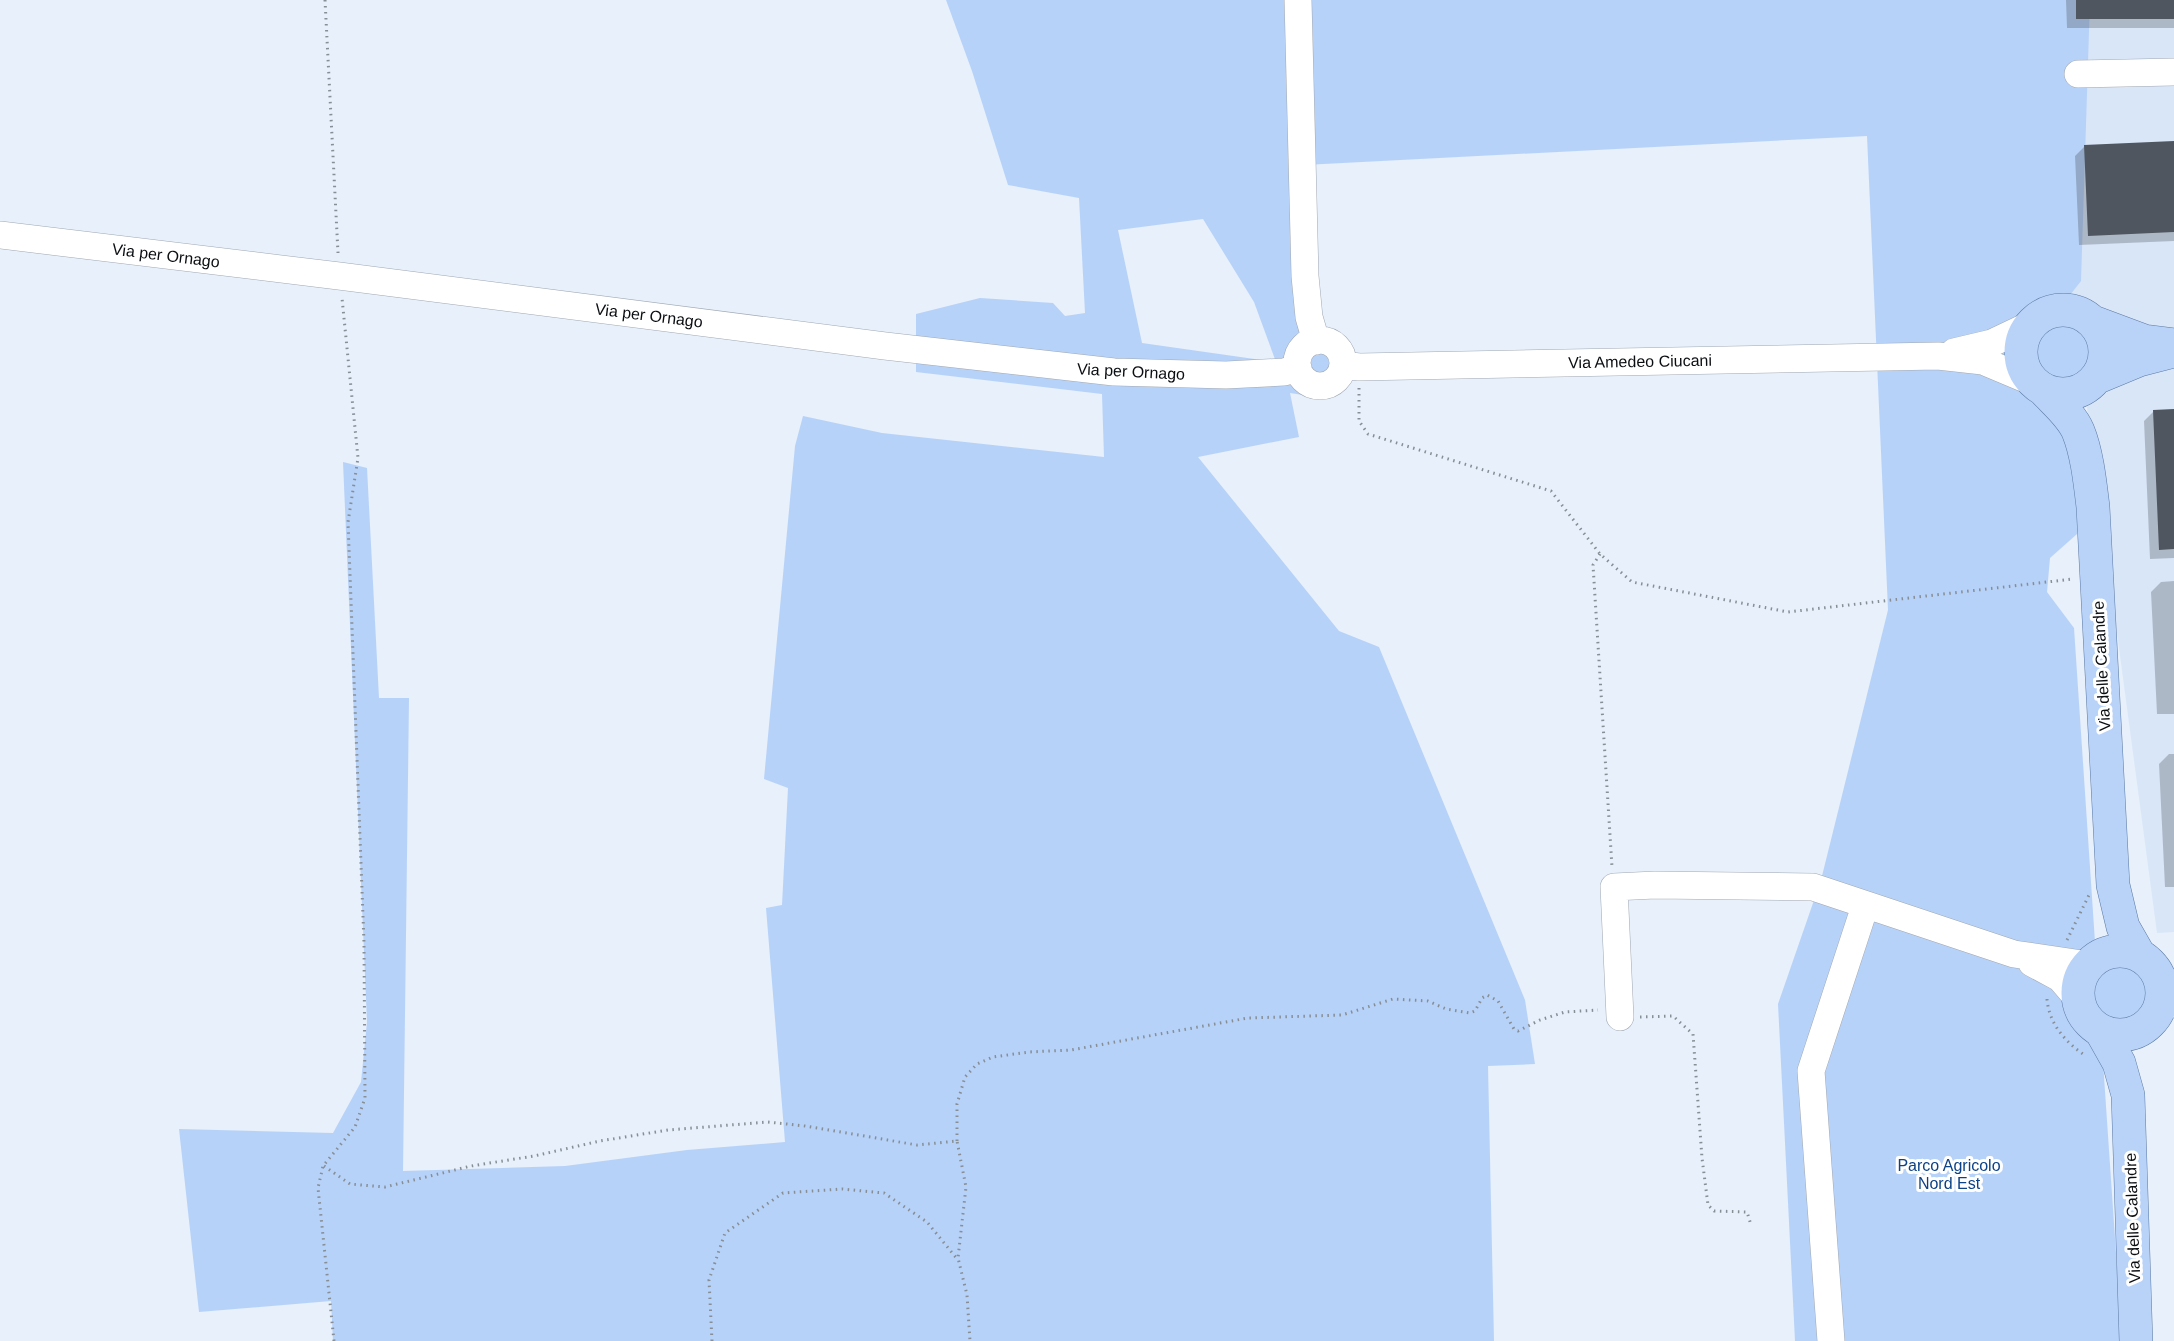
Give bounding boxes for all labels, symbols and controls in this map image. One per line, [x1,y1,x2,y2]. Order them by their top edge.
street label: Via per Ornago [111,240,221,271]
street label: Via per Ornago [594,300,704,331]
street label: Via Amedeo Ciucani [1568,352,1712,371]
street label: Via per Ornago [1076,360,1186,383]
street label: Via delle Calandre [2090,600,2113,732]
street label: Via delle Calandre [2122,1152,2143,1283]
park label: Parco Agricolo Nord Est [1897,1157,2001,1192]

